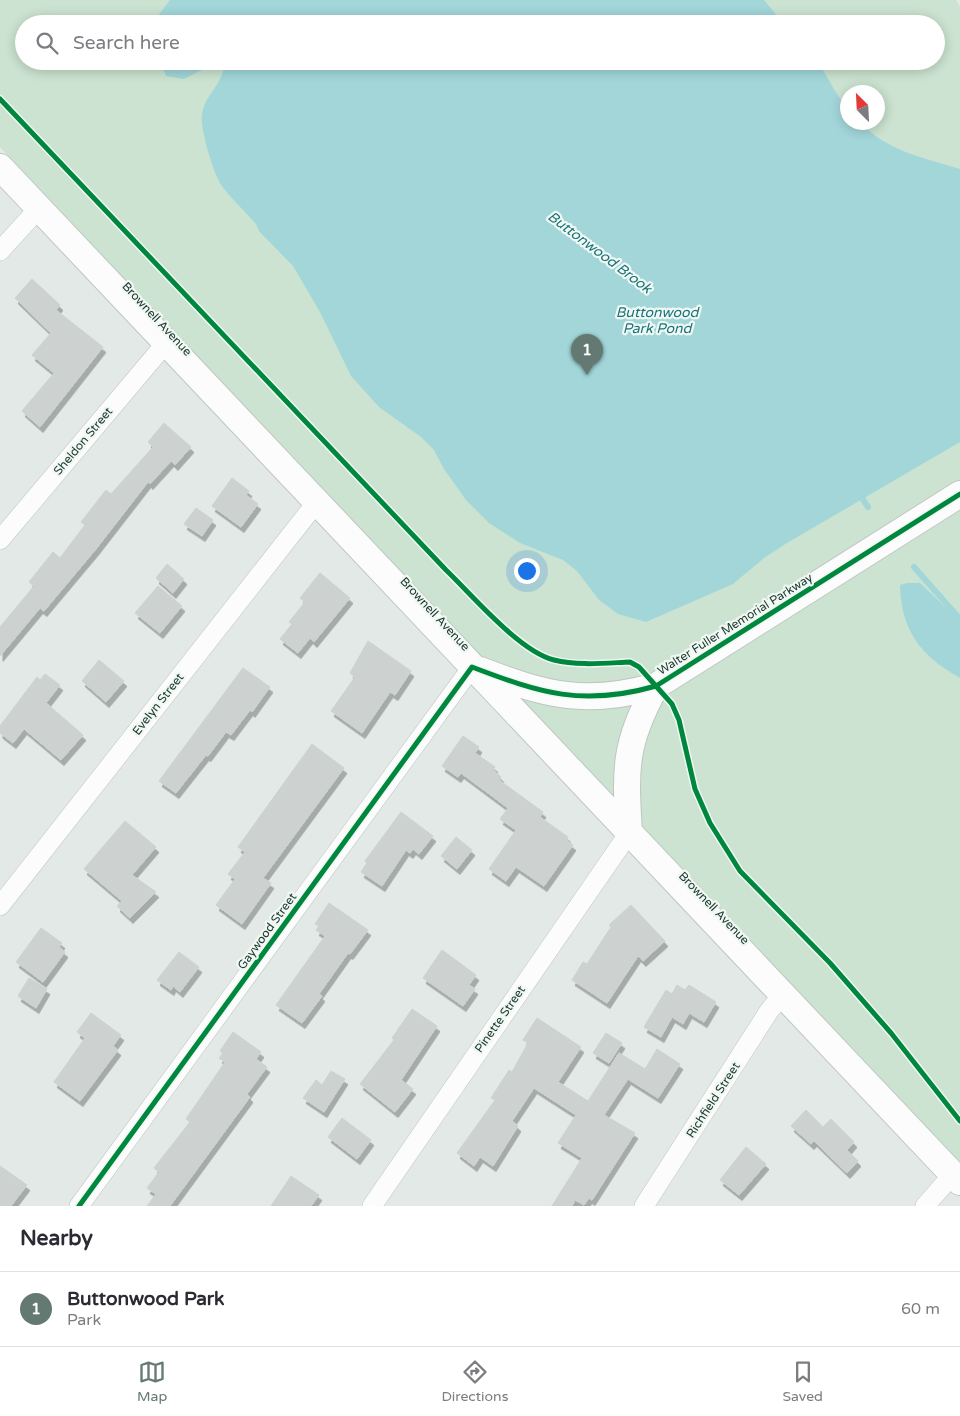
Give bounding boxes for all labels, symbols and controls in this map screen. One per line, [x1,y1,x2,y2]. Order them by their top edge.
search box [15,15,945,70]
icon: search [33,29,61,57]
text: Search here [73,32,180,54]
north arrow [840,85,885,130]
water label: Buttonwood Brook [544,208,656,298]
street label: Brownell Avenue [119,279,195,359]
water label: Buttonwood Park Pond [616,304,700,337]
pin: 1 [571,334,603,375]
street label: Sheldon Street [51,404,116,478]
your location [514,558,540,584]
street label: Walter Fuller Memorial Parkway [655,570,816,678]
street label: Brownell Avenue [397,574,473,654]
street label: Evelyn Street [129,670,187,738]
street label: Brownell Avenue [676,869,752,947]
street label: Gaywood Street [235,890,300,972]
street label: Pinette Street [472,983,528,1055]
street label: Richfield Street [683,1059,743,1141]
text: Nearby [20,1226,93,1251]
text: Buttonwood Park [67,1288,224,1310]
text: 1 [31,1299,41,1319]
text: 60 m [901,1299,940,1319]
text: Park [67,1310,101,1330]
tab: Map [137,1358,167,1405]
tab: Directions [441,1358,508,1405]
tab: Saved [782,1358,823,1405]

